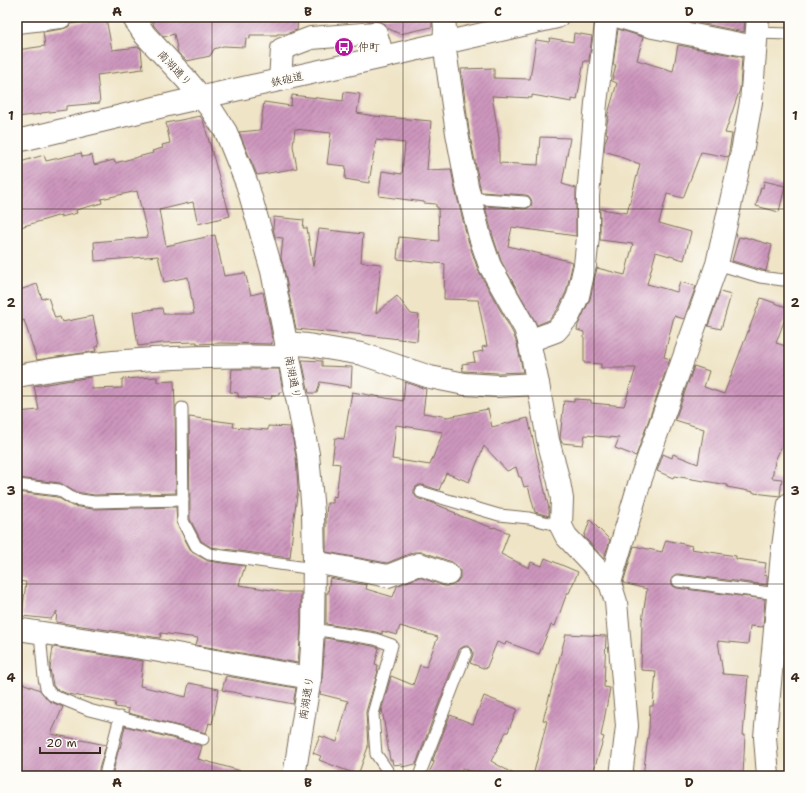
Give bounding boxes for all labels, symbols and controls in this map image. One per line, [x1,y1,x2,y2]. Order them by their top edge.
text: A [112,3,122,20]
text: B [304,3,312,20]
text: C [494,3,502,20]
text: D [684,3,694,20]
bus stop icon: 仲町 [333,36,355,58]
place label: 仲町 [358,40,380,55]
street label: 南湖通り [154,47,195,90]
street label: 鉄砲道 [269,68,305,91]
text: 1 [8,107,14,124]
text: 1 [792,107,798,124]
text: 2 [6,294,16,311]
text: 2 [790,294,800,311]
street label: 南湖通り [281,354,304,400]
text: 3 [6,482,16,499]
text: 3 [790,482,800,499]
text: 4 [6,669,16,686]
text: 4 [790,669,800,686]
street label: 南湖通り [296,675,317,721]
scale bar [40,729,100,755]
text: 20 m [46,735,77,751]
text: A [112,774,122,791]
text: B [304,774,312,791]
text: C [494,774,502,791]
text: D [684,774,694,791]

